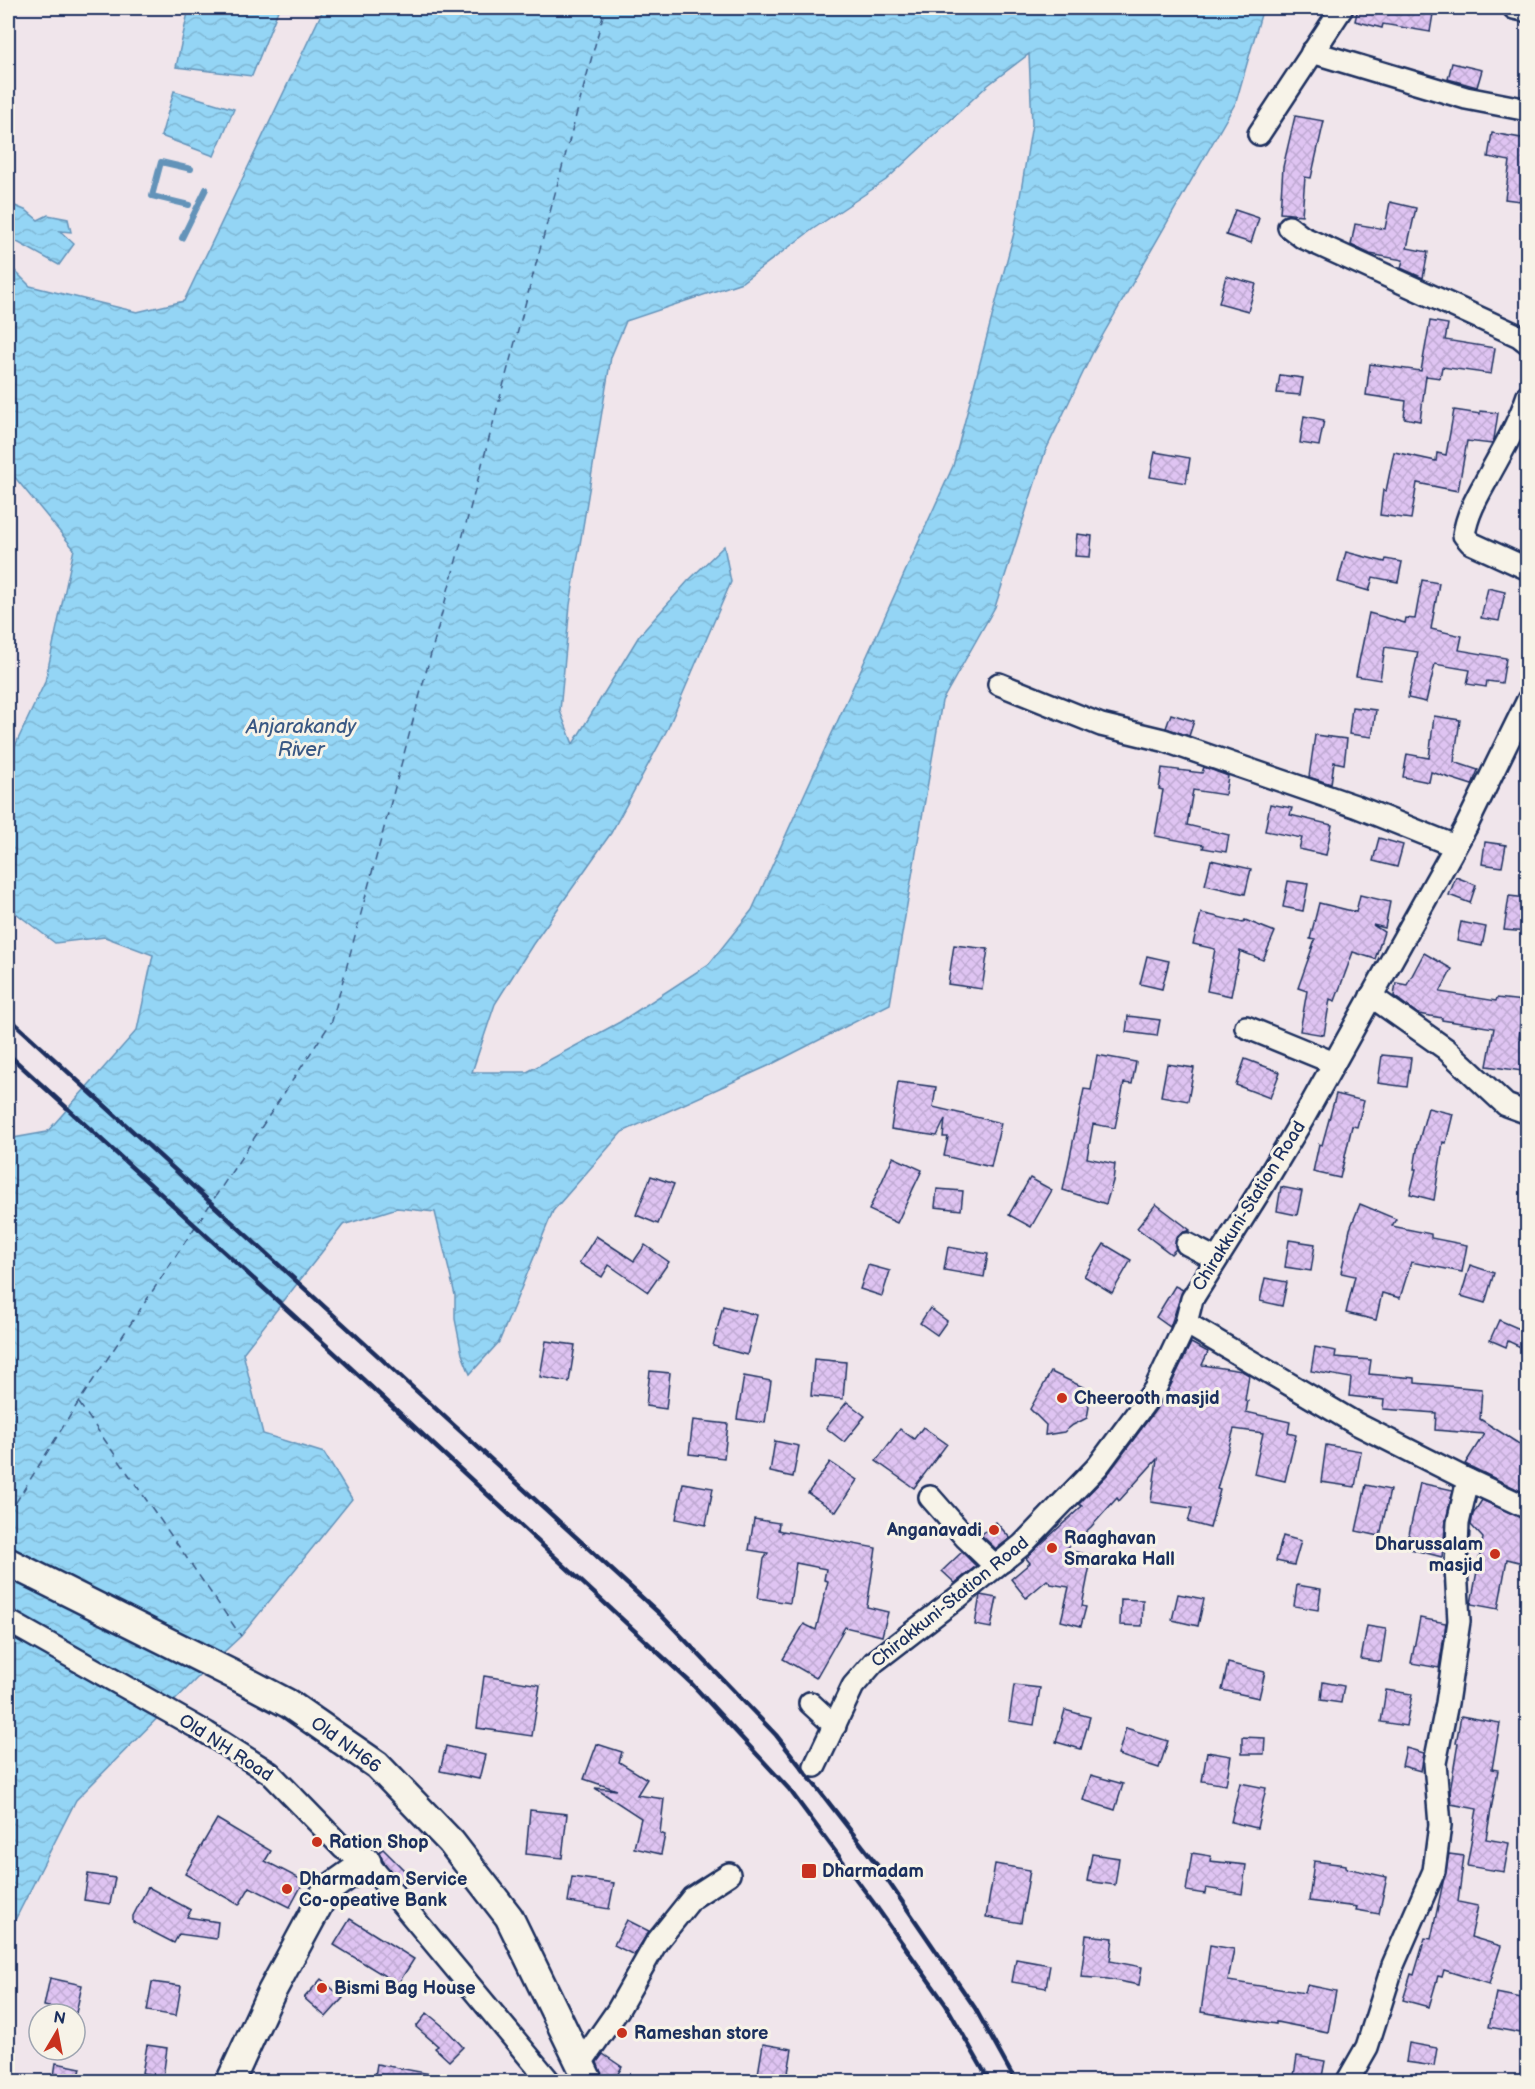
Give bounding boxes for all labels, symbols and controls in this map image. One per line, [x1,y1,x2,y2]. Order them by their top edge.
water label: Anjarakandy River [245,715,357,762]
street label: Chirakkuni-Station Road [1188,1117,1310,1295]
place label: Cheerooth masjid [1074,1388,1220,1409]
marker: Cheerooth masjid [1055,1391,1069,1405]
place label: Anganavadi [886,1520,982,1541]
marker: Anganavadi [987,1523,1001,1537]
place label: Raaghavan Smaraka Hall [1064,1528,1175,1570]
street label: Chirakkuni-Station Road [867,1532,1033,1672]
place label: Dharussalam masjid [1375,1534,1483,1576]
marker: Raaghavan Smaraka Hall [1045,1541,1059,1555]
marker: Dharussalam masjid [1488,1547,1502,1561]
street label: Old NH Road [175,1710,277,1786]
street label: Old NH66 [307,1713,385,1777]
place label: Ration Shop [329,1832,429,1853]
marker: Ration Shop [310,1835,324,1849]
place label: Dharmadam [822,1861,924,1882]
marker: Dharmadam [800,1862,818,1880]
place label: Dharmadam Service Co-opeative Bank [299,1869,467,1911]
marker: Dharmadam Service Co-opeative Bank [280,1882,294,1896]
place label: Bismi Bag House [334,1978,476,1999]
marker: Bismi Bag House [315,1981,329,1995]
north arrow [27,2002,87,2062]
text: N [52,2008,67,2029]
place label: Rameshan store [634,2023,768,2044]
marker: Rameshan store [615,2026,629,2040]

